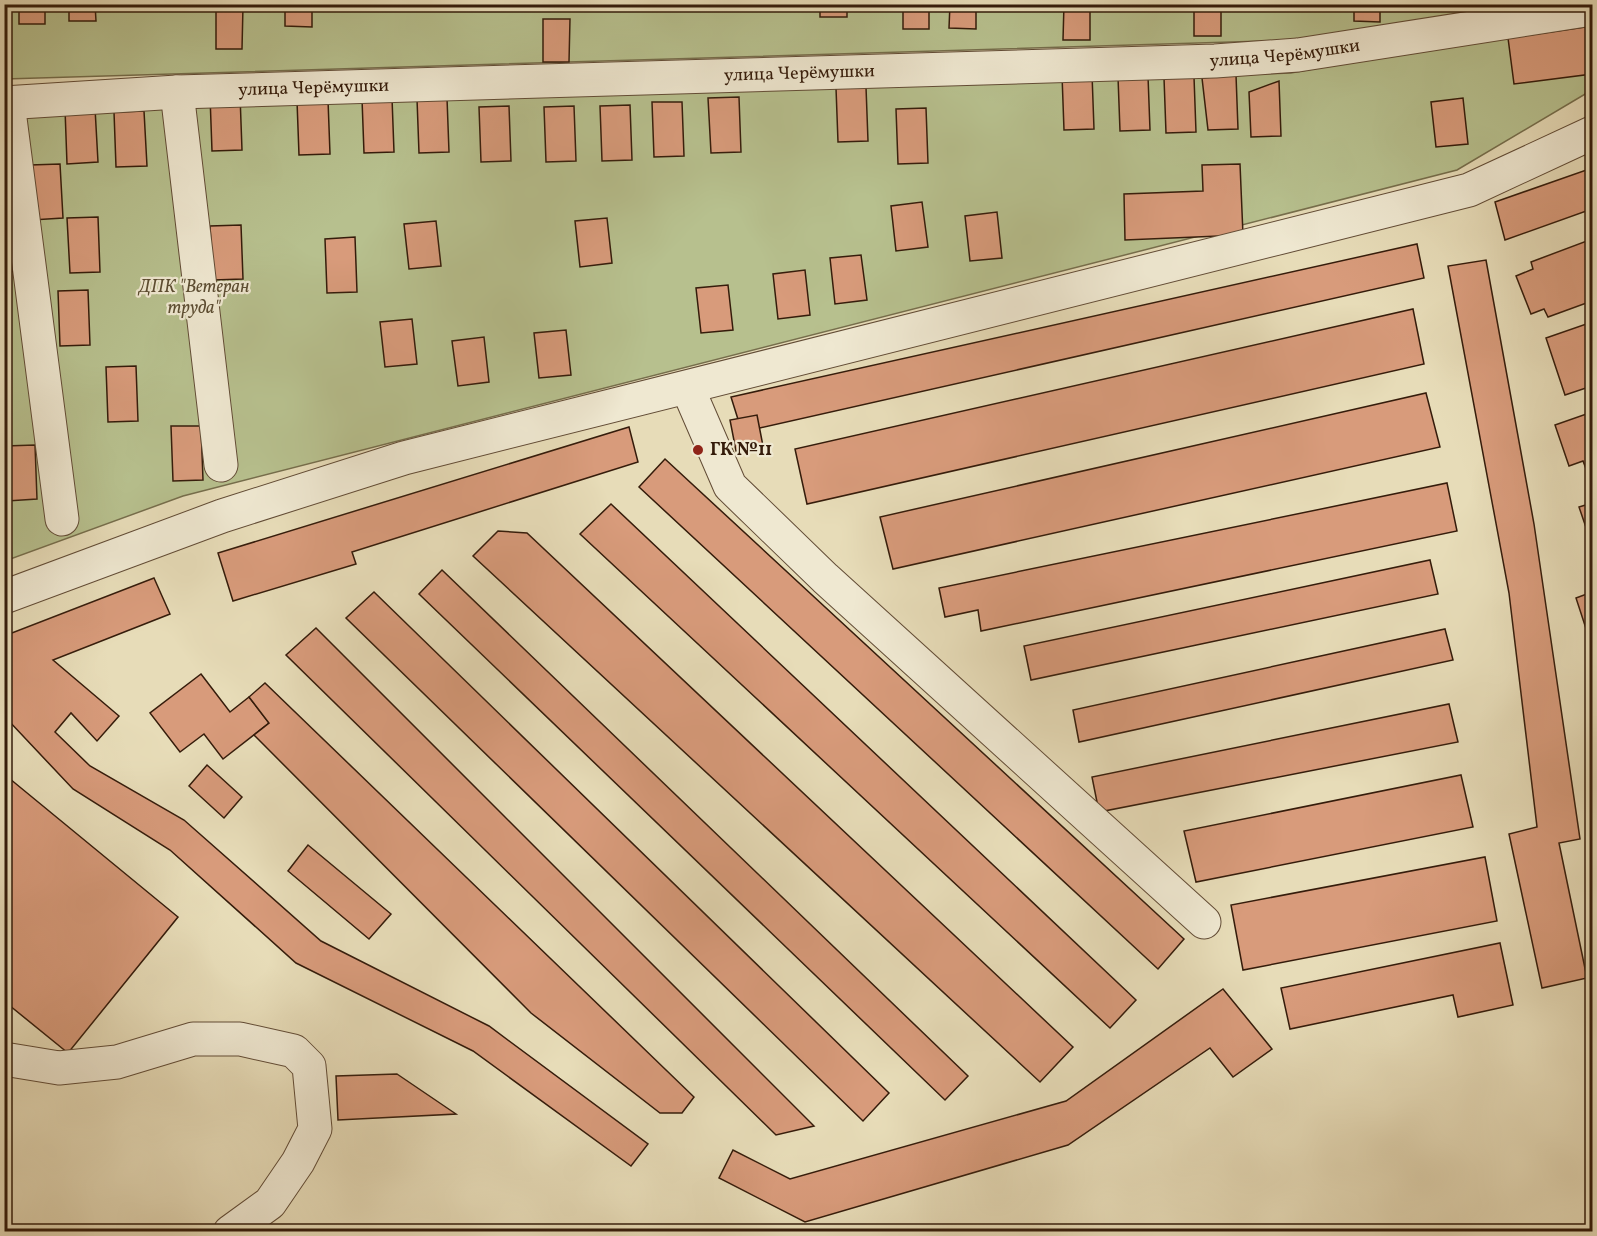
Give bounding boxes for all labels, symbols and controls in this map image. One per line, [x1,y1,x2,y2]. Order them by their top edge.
street label: улица Черёмушки [1209,33,1362,74]
street label: улица Черёмушки [724,59,875,88]
street label: улица Черёмушки [238,73,389,103]
park label: ДПК "Ветеран труда" [137,275,249,321]
place label: ГК №11 [710,438,772,463]
marker: ГК №11 [691,443,705,457]

